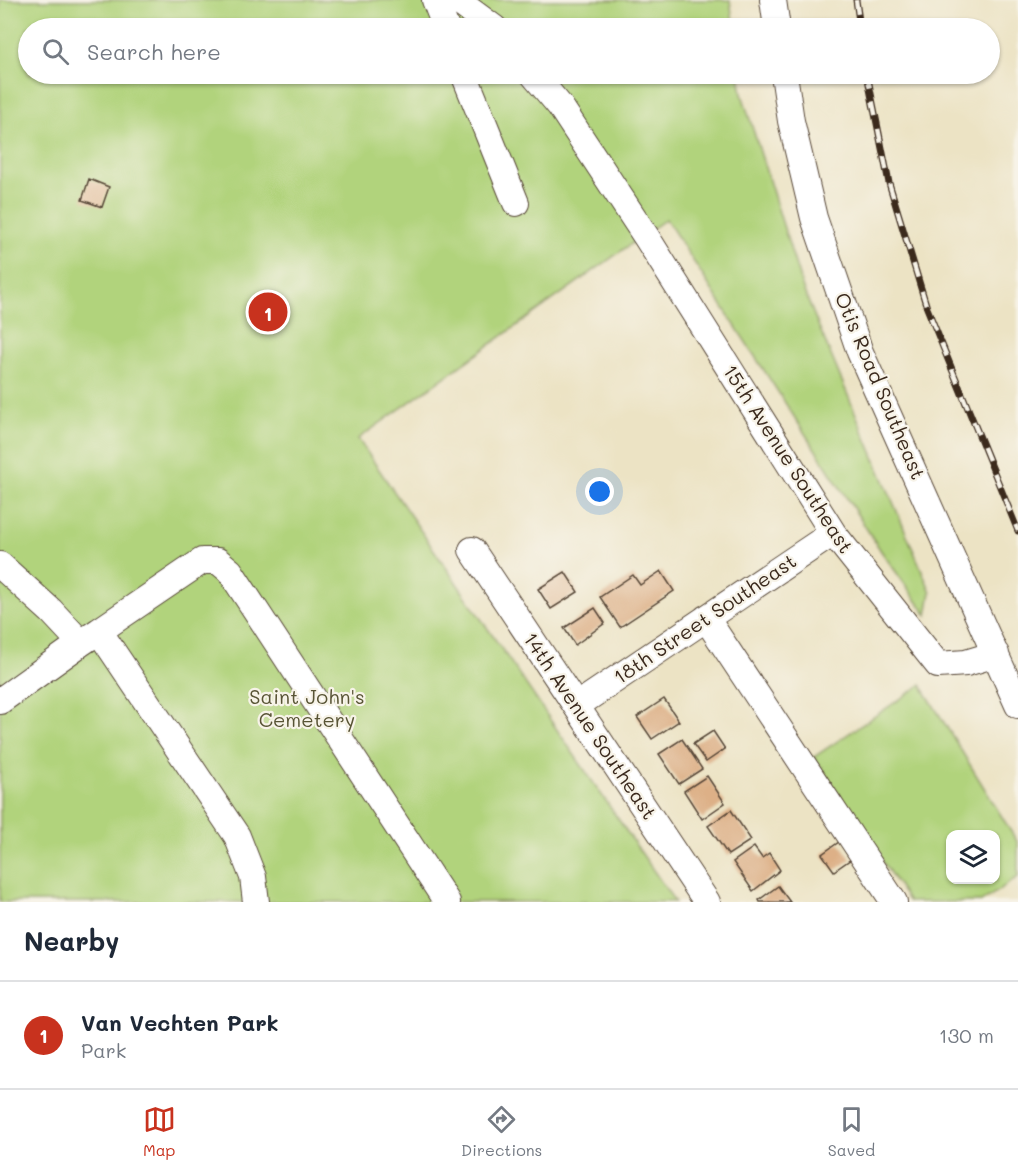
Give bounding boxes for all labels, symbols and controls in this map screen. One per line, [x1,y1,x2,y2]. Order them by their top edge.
search box [18,18,1000,84]
icon: search [39,35,72,68]
text: Search here [87,37,221,66]
street label: Otis Road Southeast [830,288,932,483]
pin: 1 [248,290,288,334]
street label: 15th Avenue Southeast [718,359,860,558]
your location [585,477,614,506]
street label: 18th Street Southeast [608,547,801,689]
street label: 14th Avenue Southeast [518,627,663,824]
park label: Saint John's Cemetery [249,683,365,732]
map controls [946,830,1000,884]
button: layers [946,830,1000,884]
text: Nearby [24,924,119,958]
text: Van Vechten Park [81,1008,279,1037]
text: 1 [39,1022,48,1048]
text: 130 m [939,1022,994,1048]
text: Park [81,1037,126,1063]
tab: Map [143,1103,176,1160]
tab: Directions [461,1103,542,1160]
tab: Saved [828,1103,875,1160]

